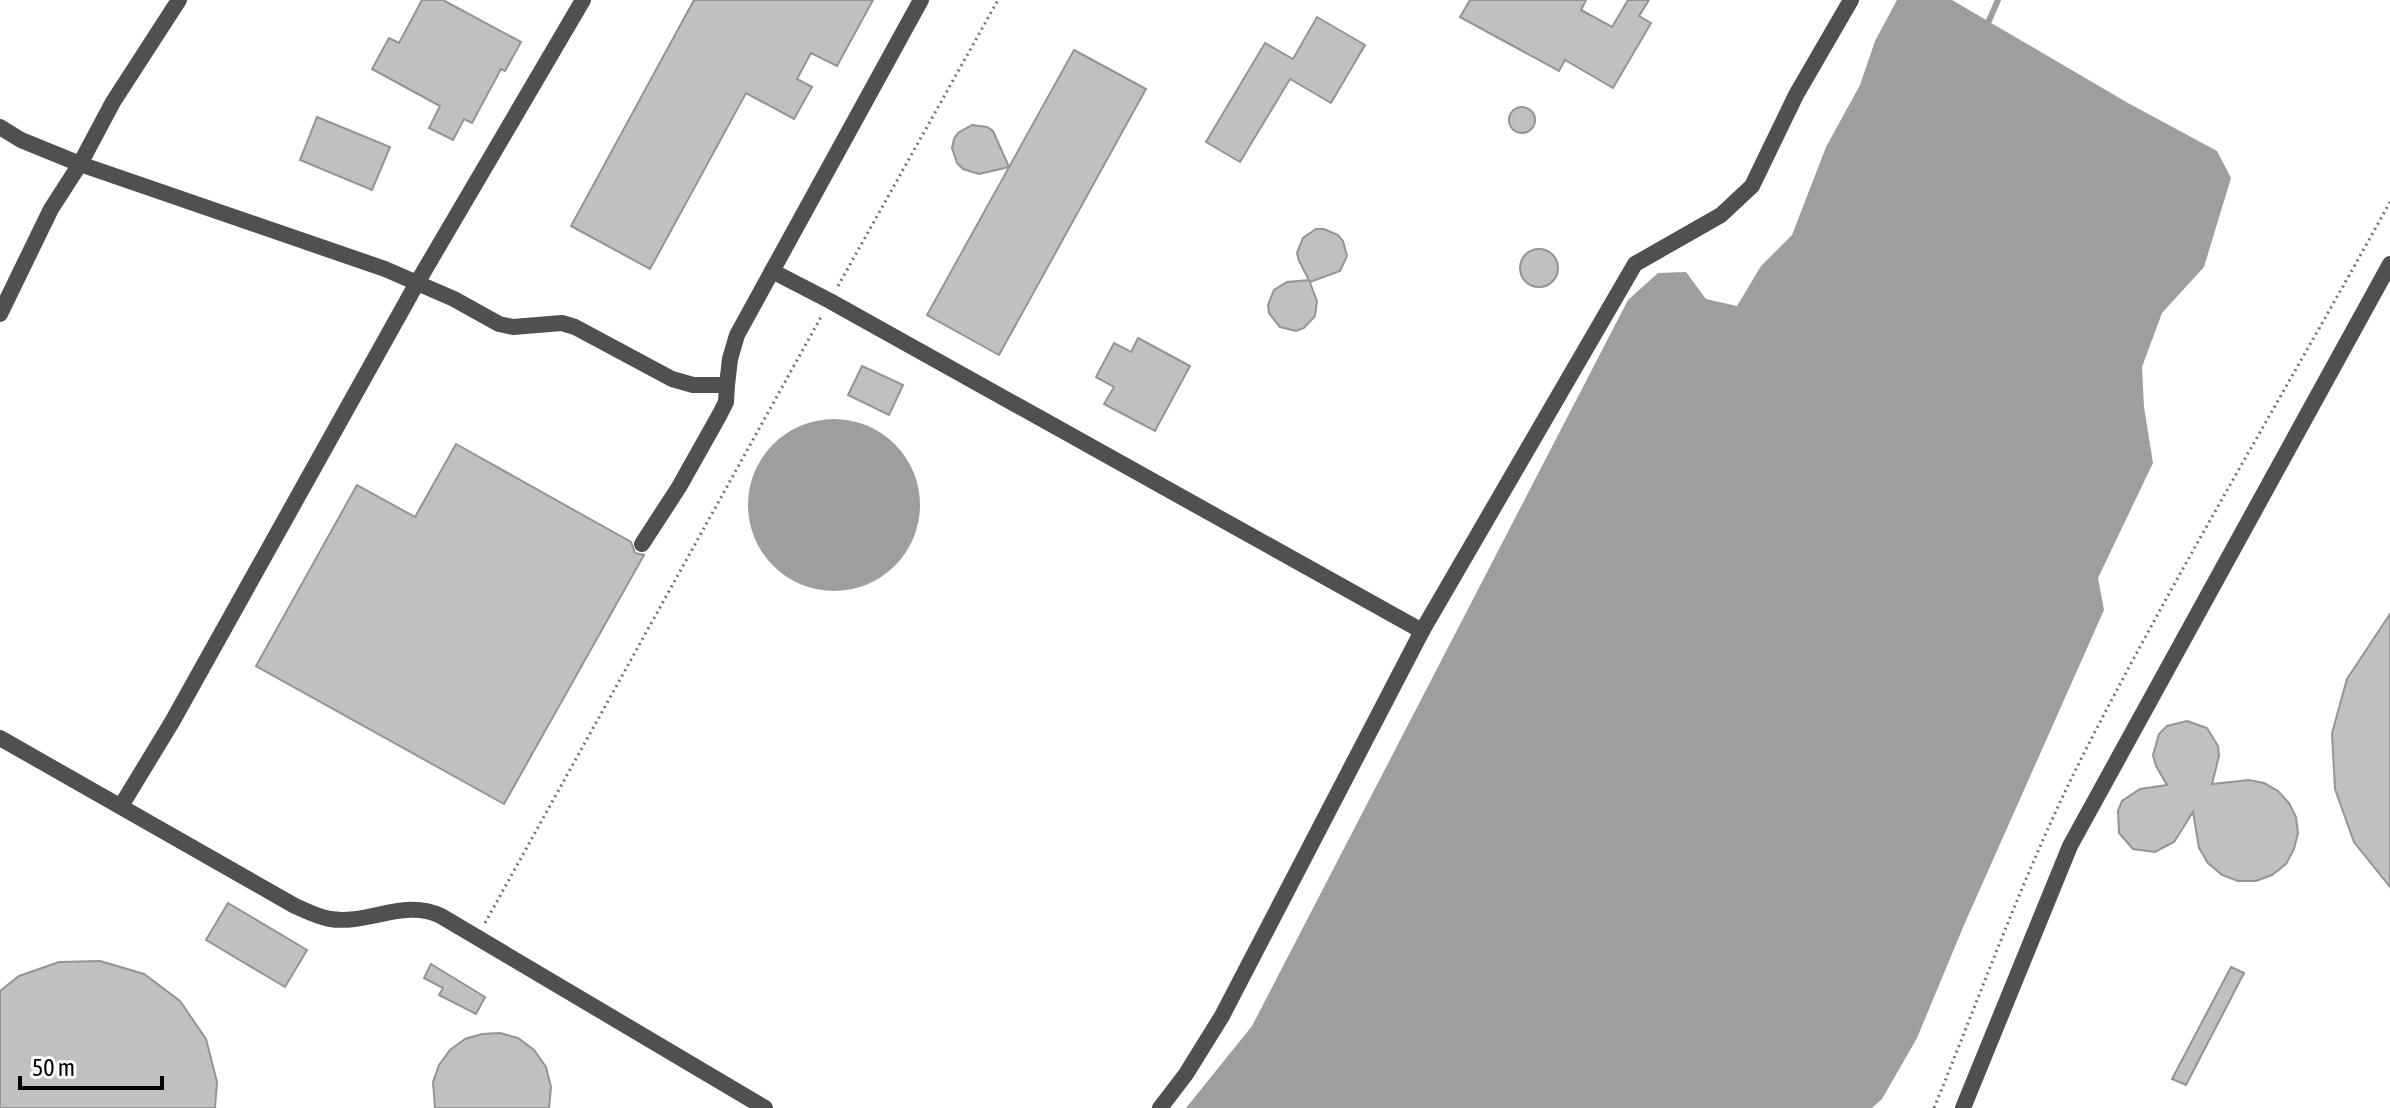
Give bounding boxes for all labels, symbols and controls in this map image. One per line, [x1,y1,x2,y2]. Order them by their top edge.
scale bar [20,1040,162,1090]
text: 50 m [32,1054,75,1081]

